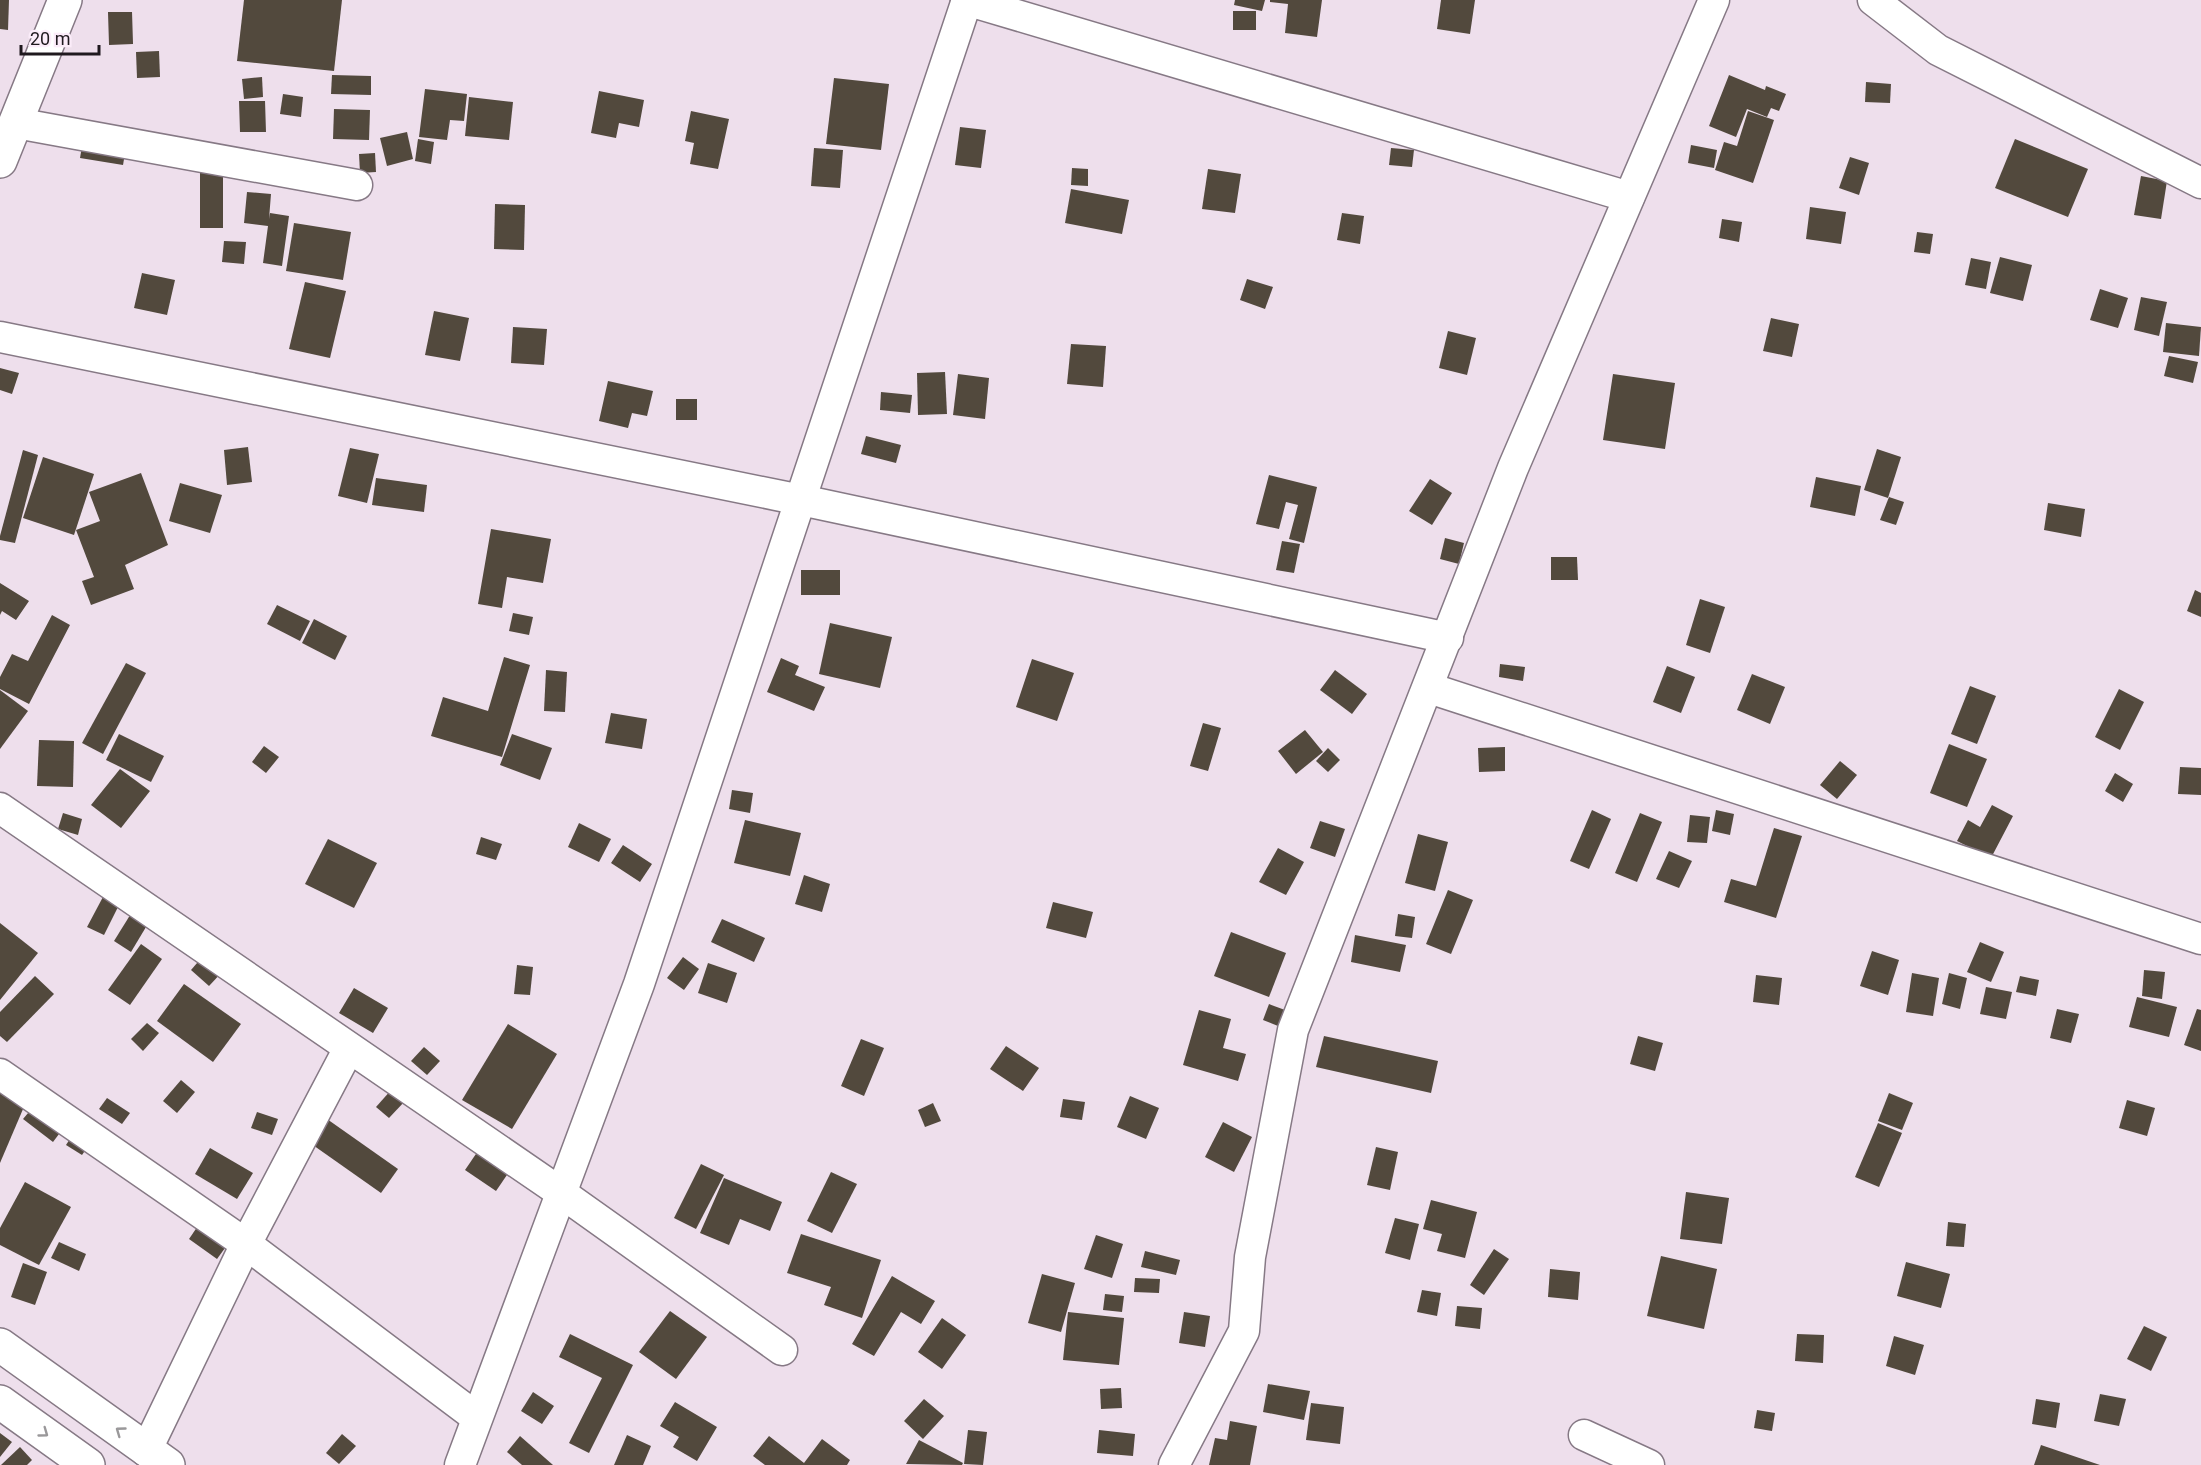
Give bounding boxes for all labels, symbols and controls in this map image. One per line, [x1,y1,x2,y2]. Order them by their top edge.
scale bar [21,18,99,56]
text: 20 m [30,28,70,49]
one-way arrow [37,1426,48,1437]
one-way arrow [115,1428,126,1439]

